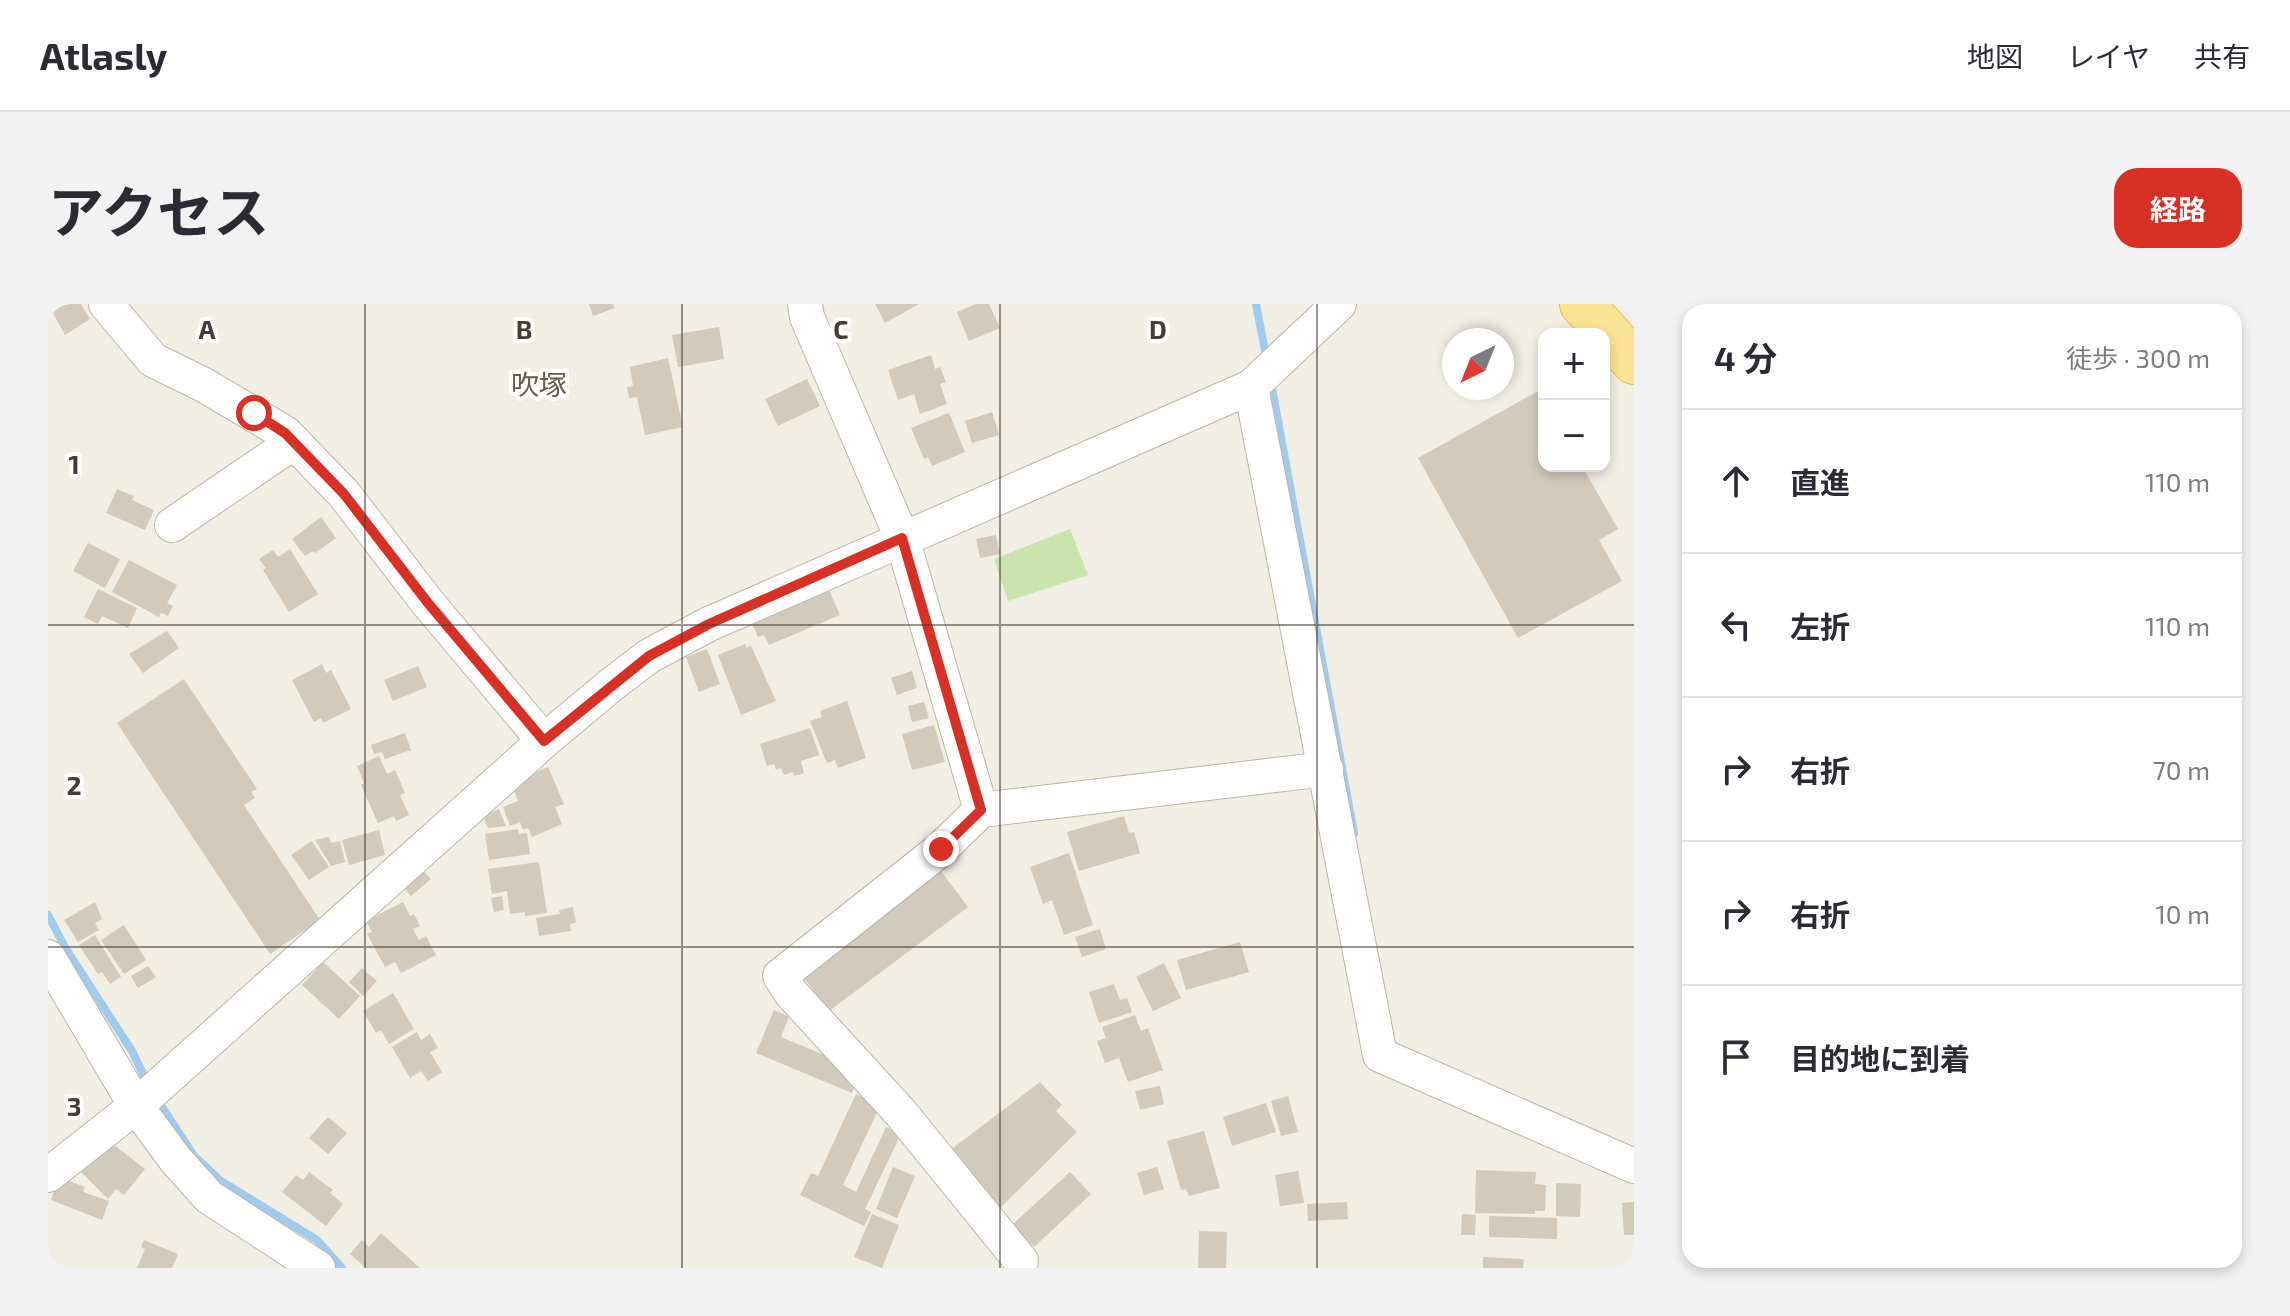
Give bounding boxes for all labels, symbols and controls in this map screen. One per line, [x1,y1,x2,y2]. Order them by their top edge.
text: Atlasly [40,32,167,78]
text: 地図 [1967,39,2023,73]
text: レイヤ [2067,39,2150,73]
text: 共有 [2194,39,2250,73]
button: 経路 [2114,168,2242,248]
text: アクセス [48,177,269,244]
text: A [199,313,216,344]
text: B [516,313,532,344]
text: C [833,313,849,344]
text: D [1149,313,1167,344]
north arrow [1442,328,1514,400]
map controls [1538,328,1610,472]
button: + [1538,328,1610,400]
text: 4 分 [1714,337,1777,378]
text: 徒歩 · 300 m [2066,342,2210,373]
district label: 吹塚 [511,367,567,401]
route start [236,395,272,431]
button: − [1538,400,1610,472]
text: 1 [68,448,80,479]
icon: ahead [1714,459,1758,503]
text: 直進 [1790,464,1850,500]
text: 110 m [2145,466,2210,497]
icon: left [1714,603,1758,647]
text: 左折 [1790,608,1850,644]
text: 110 m [2145,610,2210,641]
icon: right [1714,747,1758,791]
text: 右折 [1790,752,1850,788]
text: 70 m [2152,754,2210,785]
text: 2 [66,769,82,800]
route end [923,831,959,867]
icon: right [1714,891,1758,935]
text: 右折 [1790,896,1850,932]
text: 10 m [2155,898,2210,929]
icon: arrive [1714,1035,1758,1079]
text: 目的地に到着 [1790,1040,1970,1076]
text: 3 [67,1090,81,1121]

